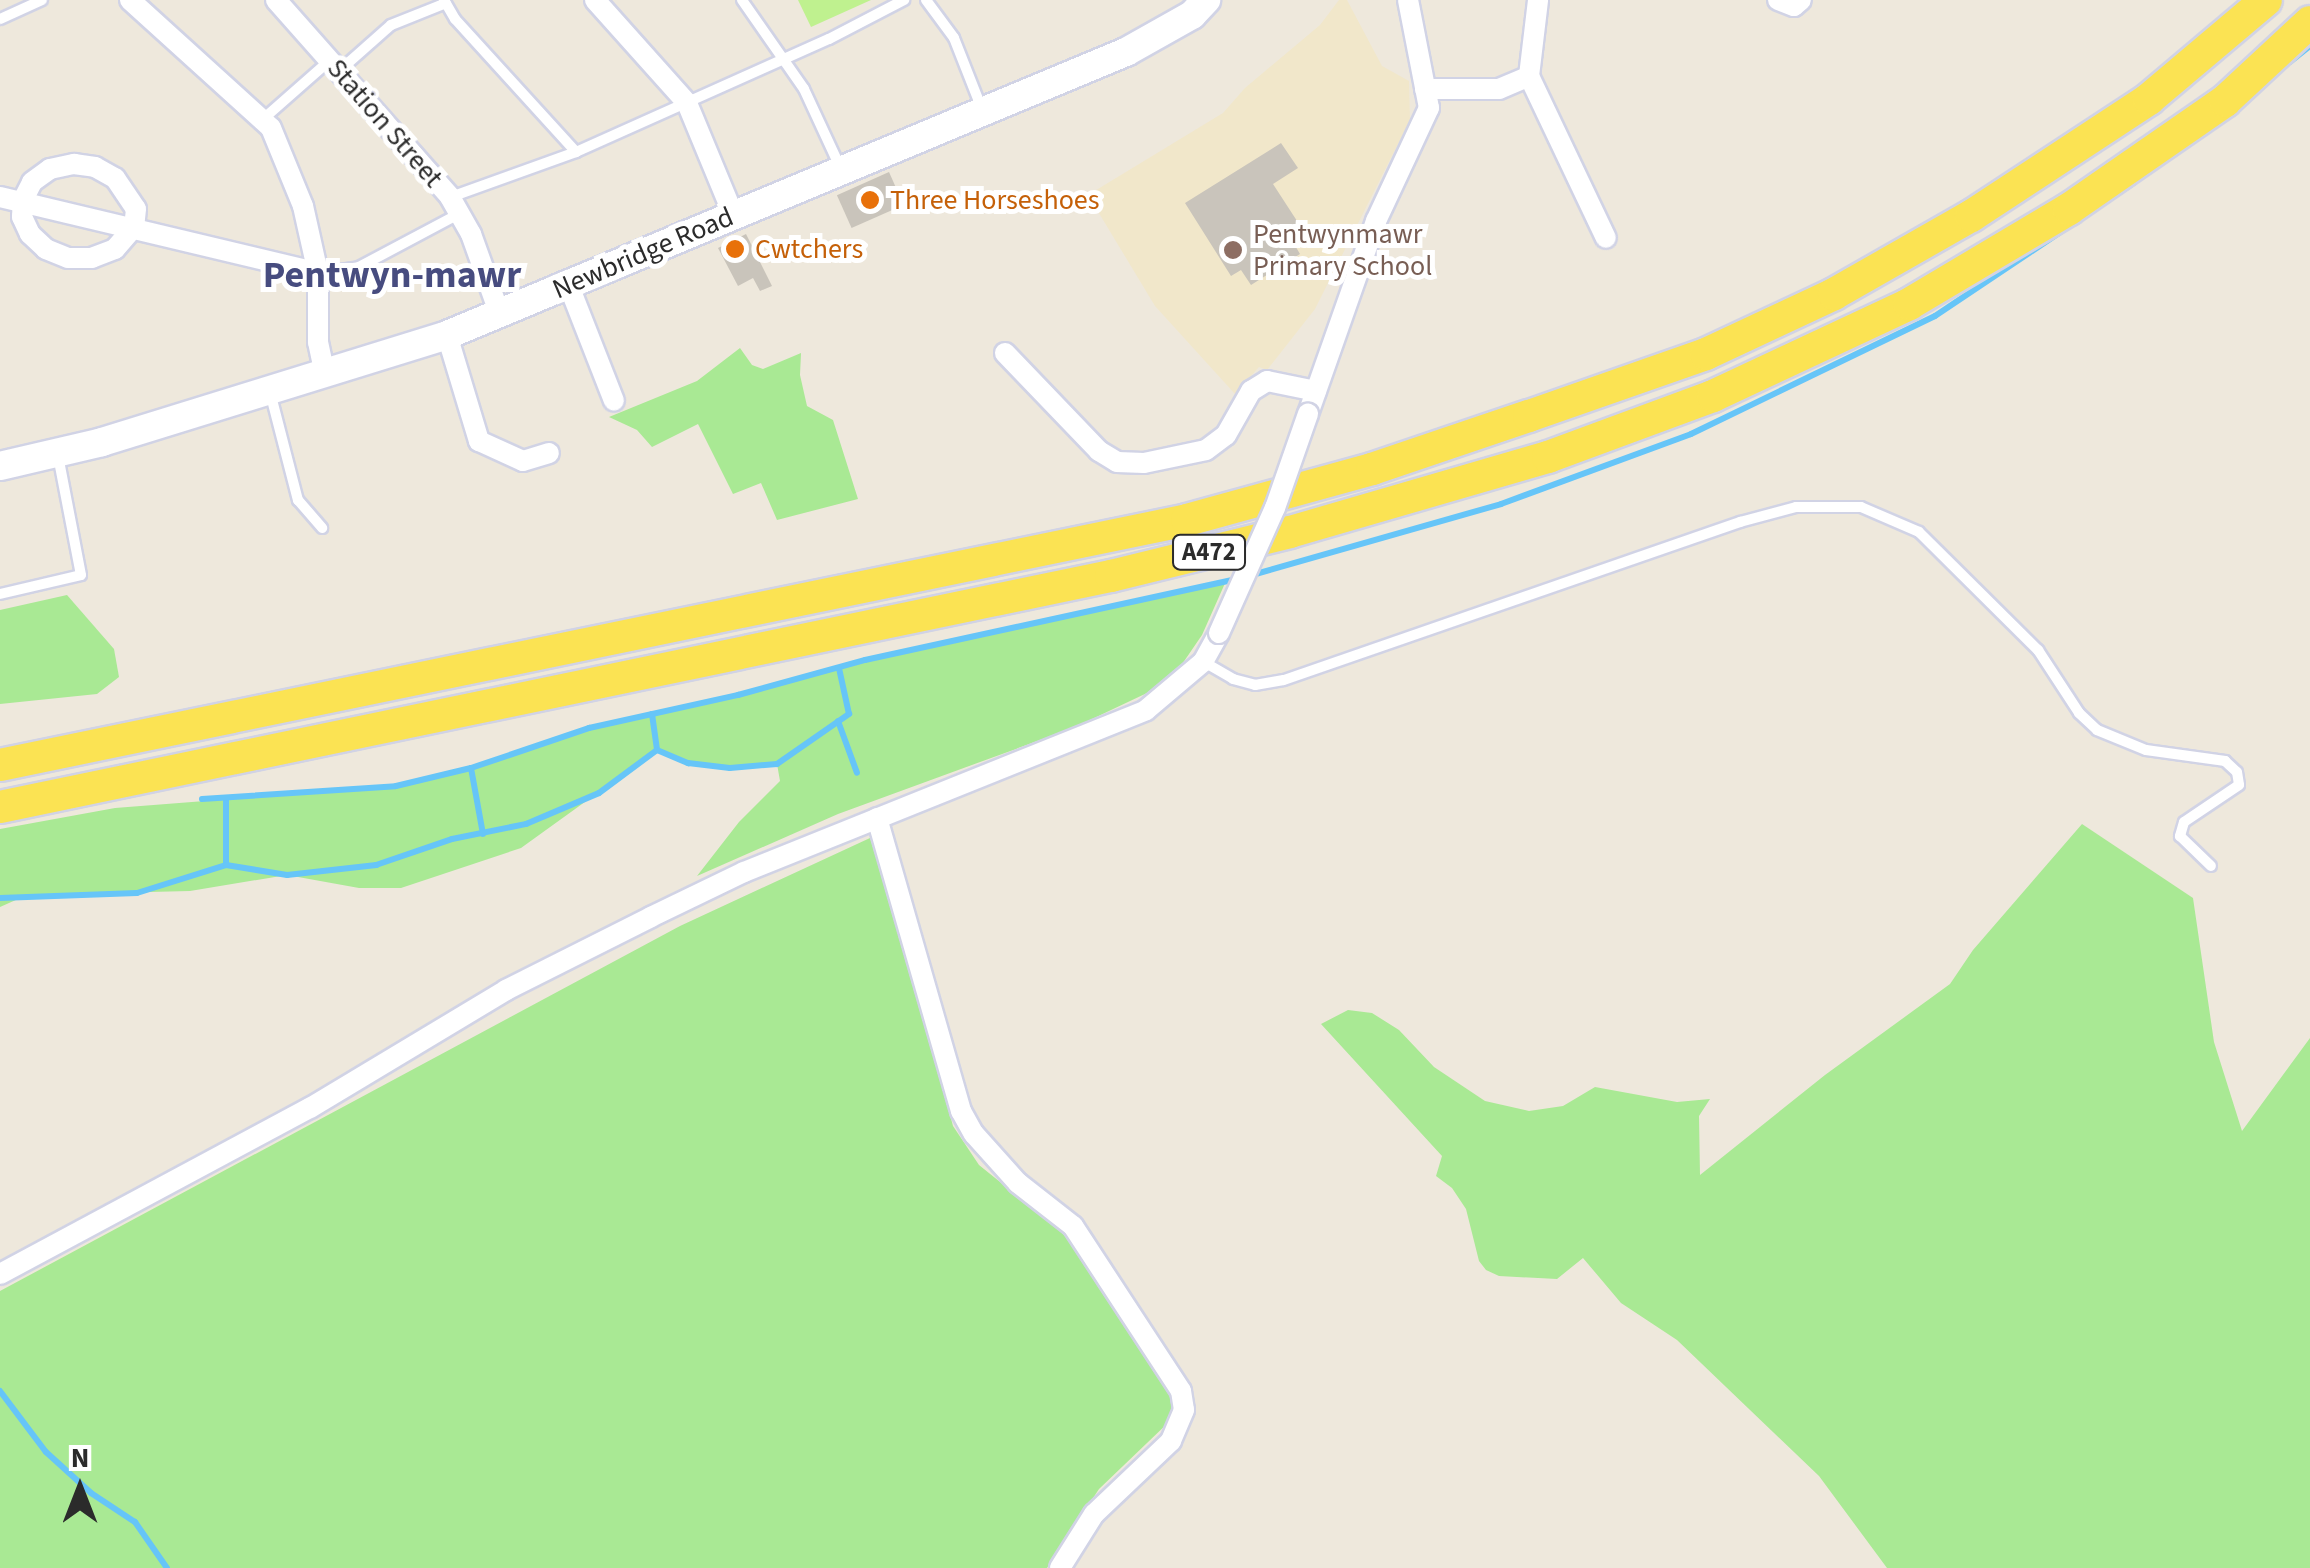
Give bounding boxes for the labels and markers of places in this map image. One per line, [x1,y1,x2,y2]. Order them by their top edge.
place label: Three Horseshoes [890,183,1099,217]
marker: Three Horseshoes [859,189,881,211]
place label: Pentwynmawr Primary School [1253,217,1432,283]
place label: Cwtchers [755,232,863,266]
marker: Cwtchers [724,238,746,260]
marker: Pentwynmawr Primary School [1222,239,1244,261]

